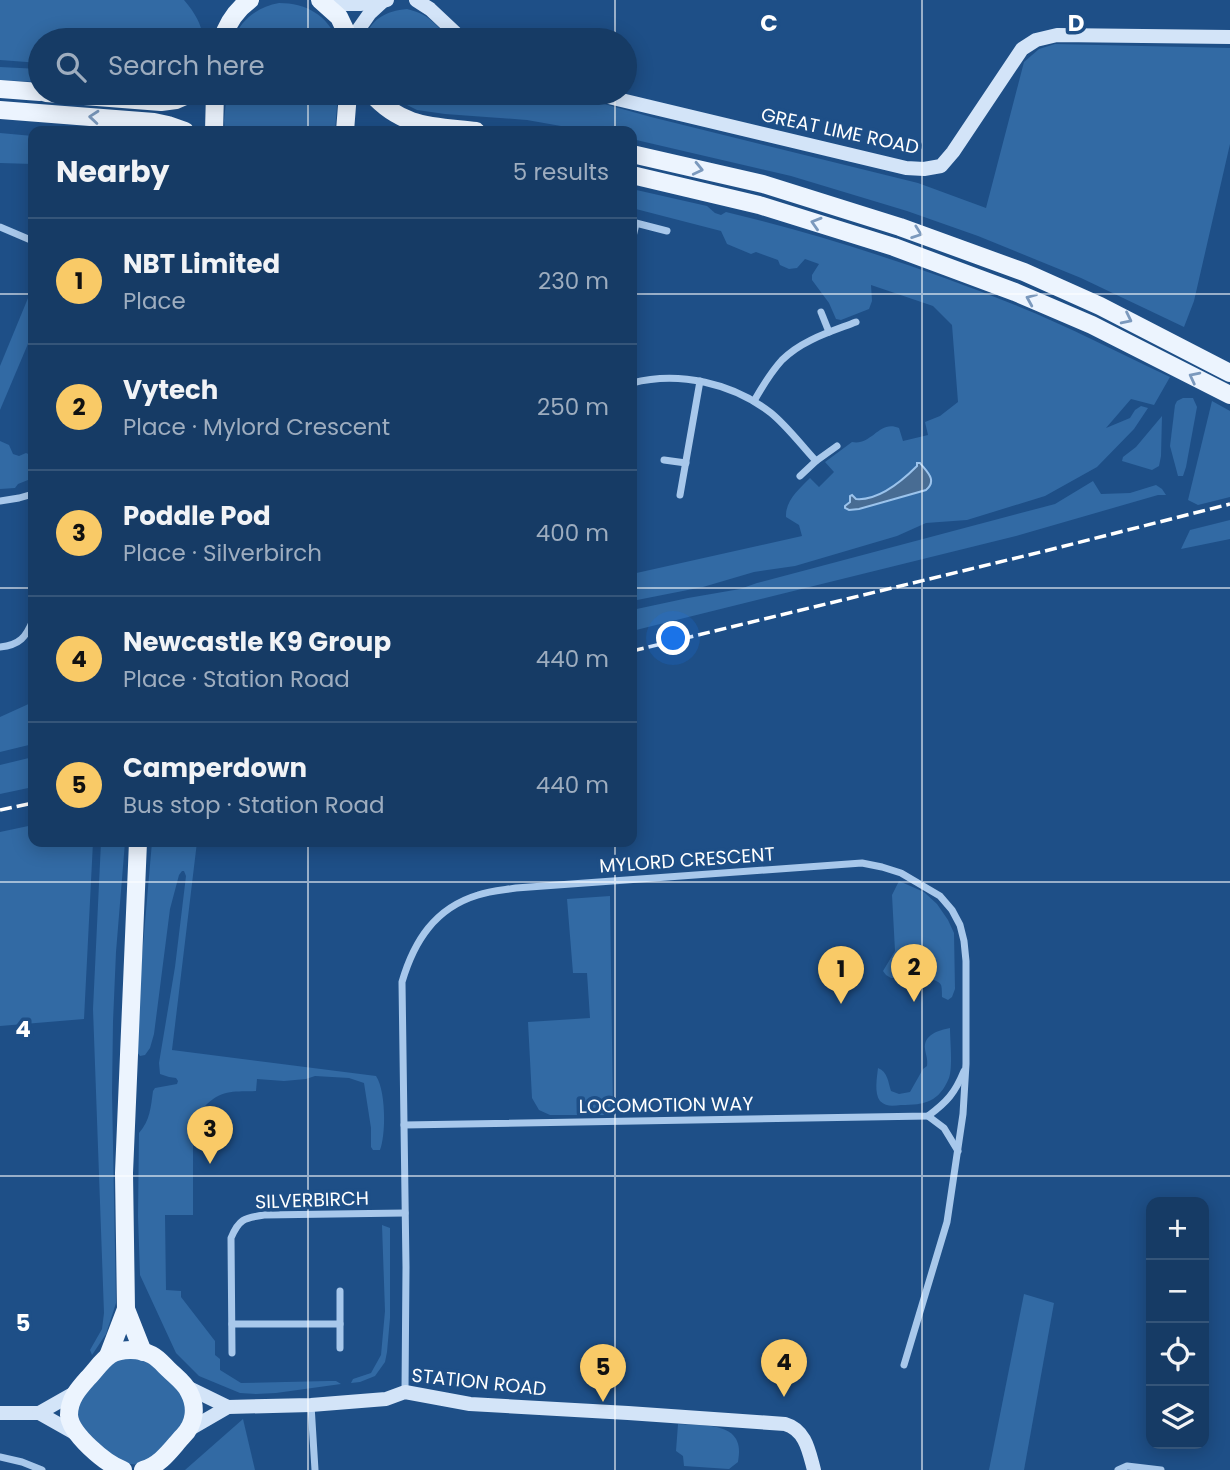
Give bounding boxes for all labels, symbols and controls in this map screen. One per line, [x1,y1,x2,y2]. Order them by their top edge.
text: C [760,7,778,39]
text: D [1068,7,1084,39]
search box [28,28,637,105]
icon: search [52,48,90,86]
text: Search here [108,48,265,84]
street label: GREAT LIME ROAD [758,101,922,161]
one-way arrow [88,110,99,125]
text: Nearby [56,150,170,193]
text: 5 results [513,156,609,188]
one-way arrow [692,161,704,176]
one-way arrow [811,216,823,231]
one-way arrow [910,225,922,239]
text: NBT Limited [123,246,280,282]
text: 1 [75,265,83,297]
text: 230 m [538,265,609,297]
text: Place [123,285,186,317]
one-way arrow [1025,293,1037,307]
one-way arrow [1120,311,1132,325]
one-way arrow [1189,371,1202,385]
text: Vytech [123,372,218,408]
text: 2 [72,391,86,423]
text: 250 m [537,391,609,423]
text: Place · Mylord Crescent [123,411,390,443]
text: Poddle Pod [123,498,271,534]
text: 3 [72,517,86,549]
text: 400 m [536,517,609,549]
text: Place · Silverbirch [123,537,322,569]
your location [656,621,690,655]
text: Newcastle K9 Group [123,624,391,660]
text: 4 [71,643,87,675]
text: 440 m [536,643,609,675]
text: Place · Station Road [123,663,350,695]
text: Camperdown [123,750,307,786]
text: 5 [72,769,86,801]
text: 440 m [536,769,609,801]
text: Bus stop · Station Road [123,789,385,821]
street label: MYLORD CRESCENT [598,840,776,880]
pin: 2 [891,944,937,1002]
pin: 1 [818,946,864,1004]
text: 4 [15,1013,31,1045]
street label: LOCOMOTION WAY [578,1090,754,1120]
pin: 3 [187,1106,233,1164]
street label: SILVERBIRCH [255,1185,369,1215]
map controls [1146,1197,1209,1449]
button: + [1146,1197,1209,1260]
button: − [1146,1260,1209,1323]
text: 5 [16,1307,30,1339]
button: locate [1146,1323,1209,1386]
pin: 4 [761,1339,807,1397]
pin: 5 [580,1344,626,1402]
street label: STATION ROAD [410,1362,548,1402]
button: layers [1146,1386,1209,1449]

